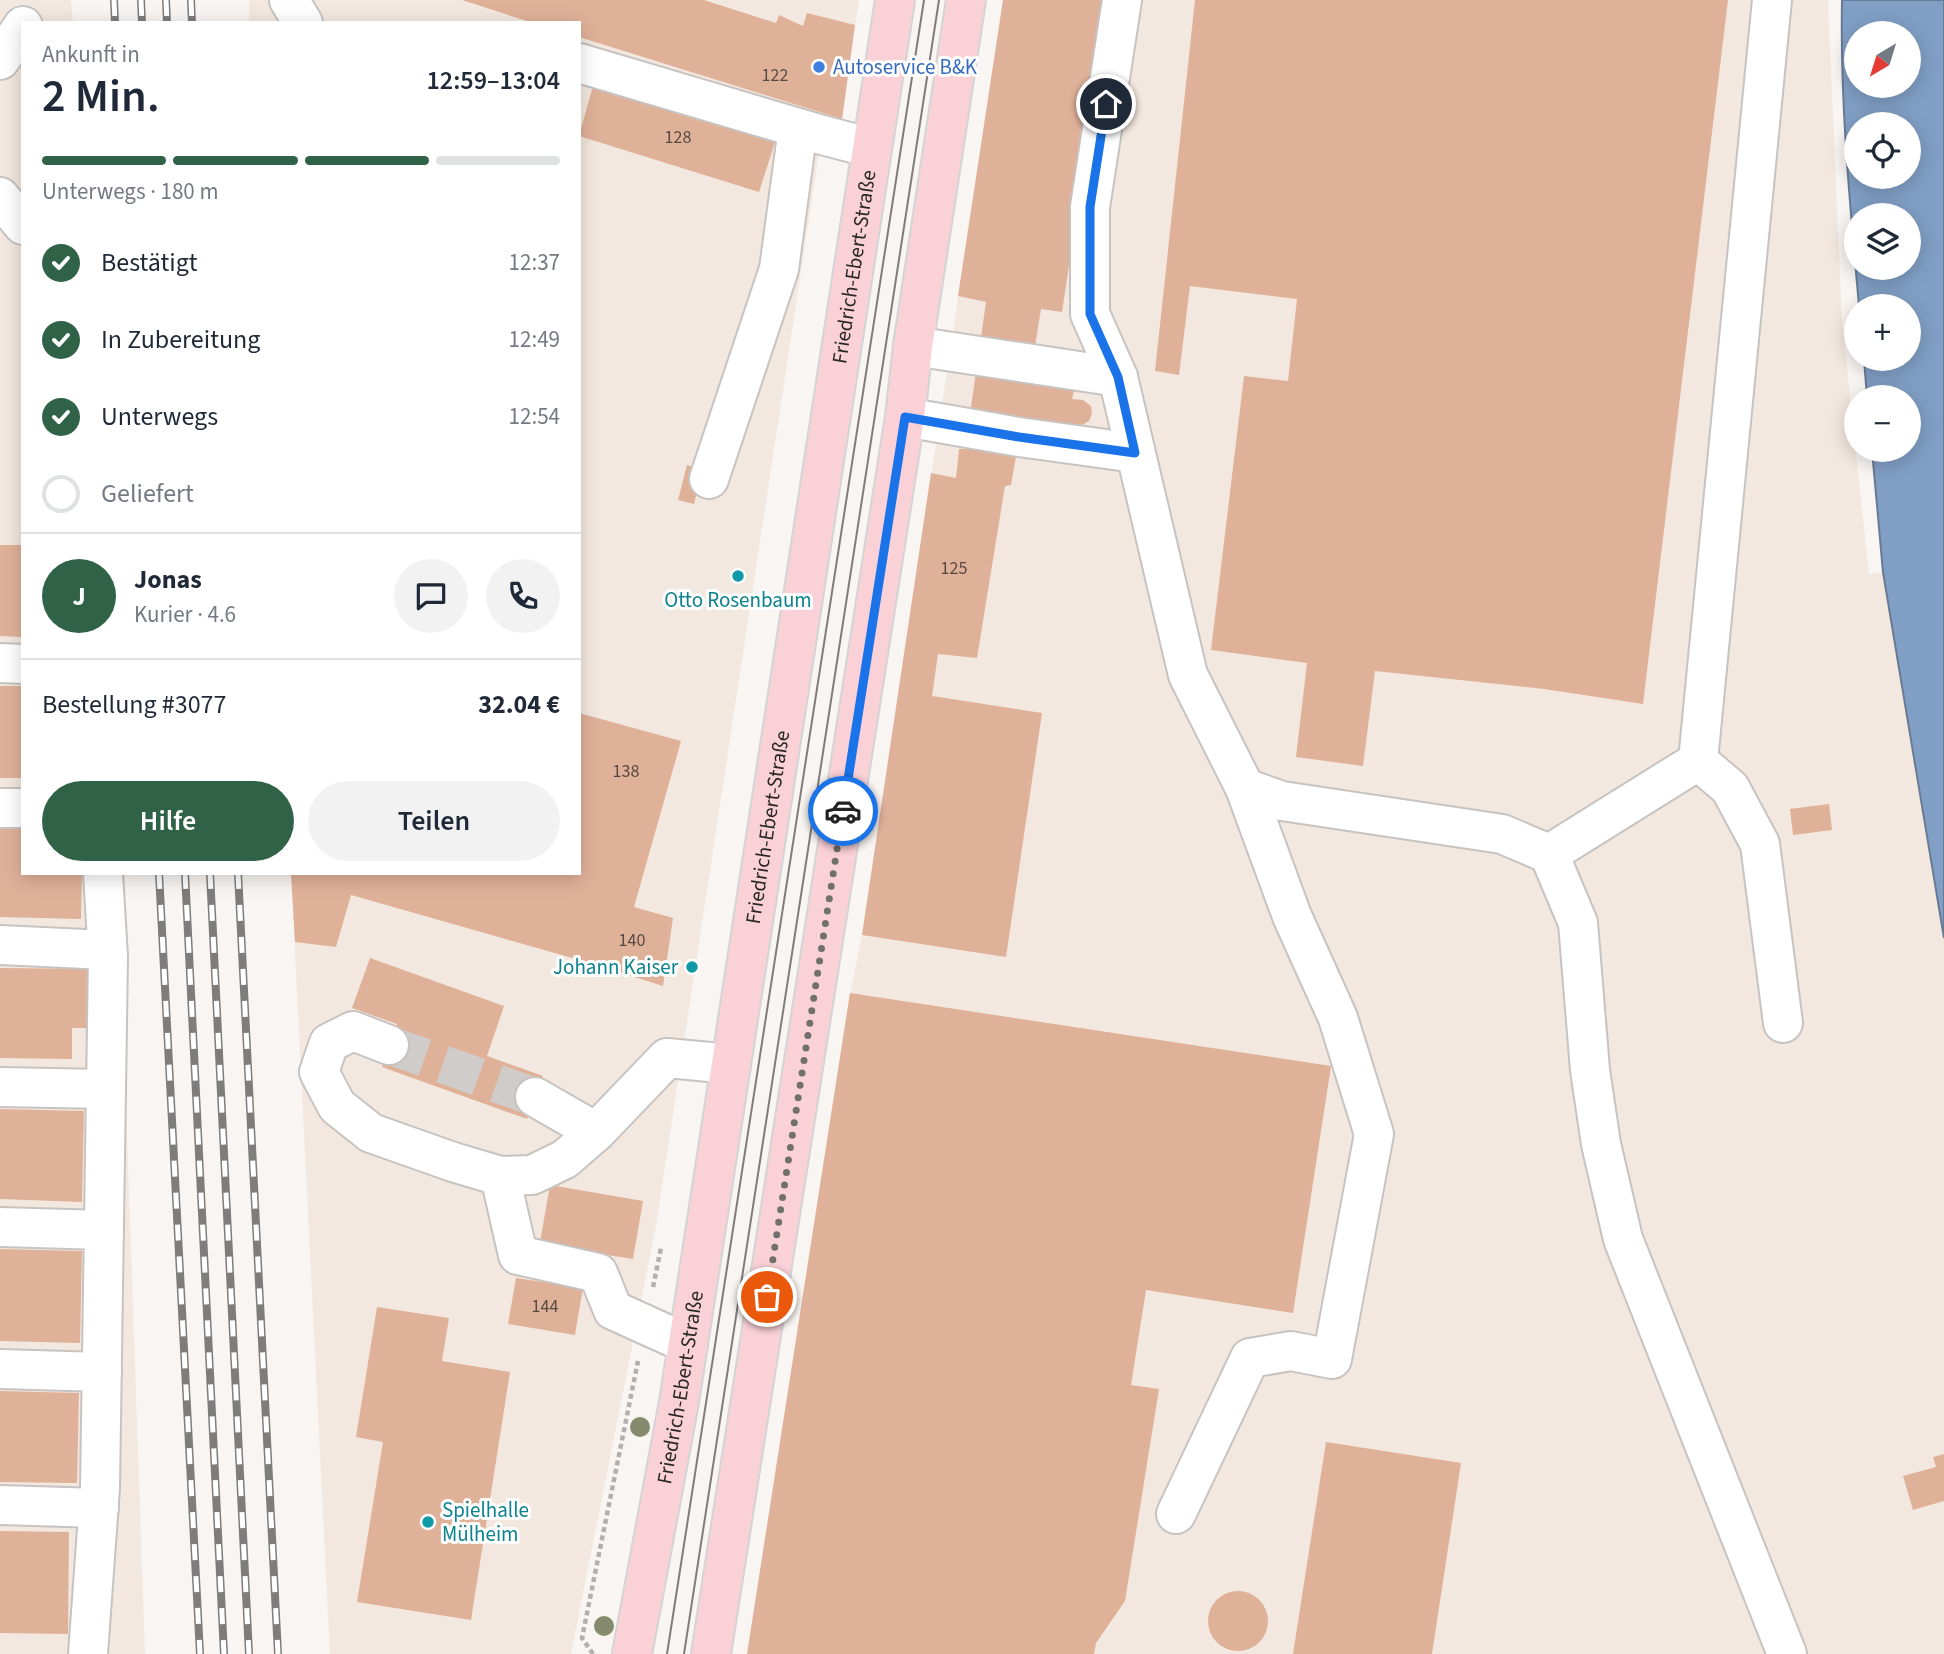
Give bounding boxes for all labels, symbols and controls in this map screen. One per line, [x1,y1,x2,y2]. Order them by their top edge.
north arrow [1844,21,1922,98]
map controls [1844,21,1921,462]
text: Ankunft in [42,38,140,71]
place label: Autoservice B&K [833,52,978,82]
marker: Autoservice B&K [811,59,827,75]
text: 12:59–13:04 [427,62,560,99]
house number: 122 [762,63,788,88]
text: 2 Min. [42,64,160,129]
pin [1076,74,1136,134]
icon: home [1087,85,1125,123]
button: locate [1844,112,1921,189]
house number: 128 [665,125,691,150]
street label: Friedrich-Ebert-Straße [824,168,884,366]
text: Unterwegs · 180 m [42,175,218,208]
button: layers [1844,203,1921,280]
icon: check [42,244,80,282]
text: Bestätigt [101,244,198,281]
text: 12:37 [509,246,560,279]
button: + [1844,294,1921,371]
icon: check [42,321,80,359]
text: In Zubereitung [101,321,260,358]
text: 12:49 [509,323,560,356]
button: − [1844,385,1921,462]
icon: check [42,398,80,436]
text: Unterwegs [101,398,218,435]
text: 12:54 [509,400,560,433]
text: Geliefert [101,475,194,512]
house number: 125 [941,556,967,581]
button: chat [394,559,468,633]
button: phone [486,559,560,633]
text: Jonas [134,561,202,598]
marker: Otto Rosenbaum [730,568,746,584]
text: J [72,578,86,615]
place label: Otto Rosenbaum [664,585,812,615]
text: Kurier · 4.6 [134,598,236,631]
text: Bestellung #3077 [42,686,226,723]
text: 32.04 € [478,686,560,723]
street label: Friedrich-Ebert-Straße [738,728,797,926]
house number: 138 [613,759,639,784]
courier [808,776,878,846]
button: Hilfe [42,781,294,861]
button: Teilen [308,781,560,861]
icon: car [824,792,862,830]
house number: 140 [619,928,645,953]
place label: Johann Kaiser [553,952,679,982]
marker: Johann Kaiser [684,959,700,975]
pin [737,1267,797,1327]
icon: bag [748,1278,786,1316]
street label: Friedrich-Ebert-Straße [649,1289,711,1486]
house number: 144 [532,1294,558,1319]
place label: Spielhalle Mülheim [442,1495,529,1549]
marker: Spielhalle Mülheim [420,1514,436,1530]

